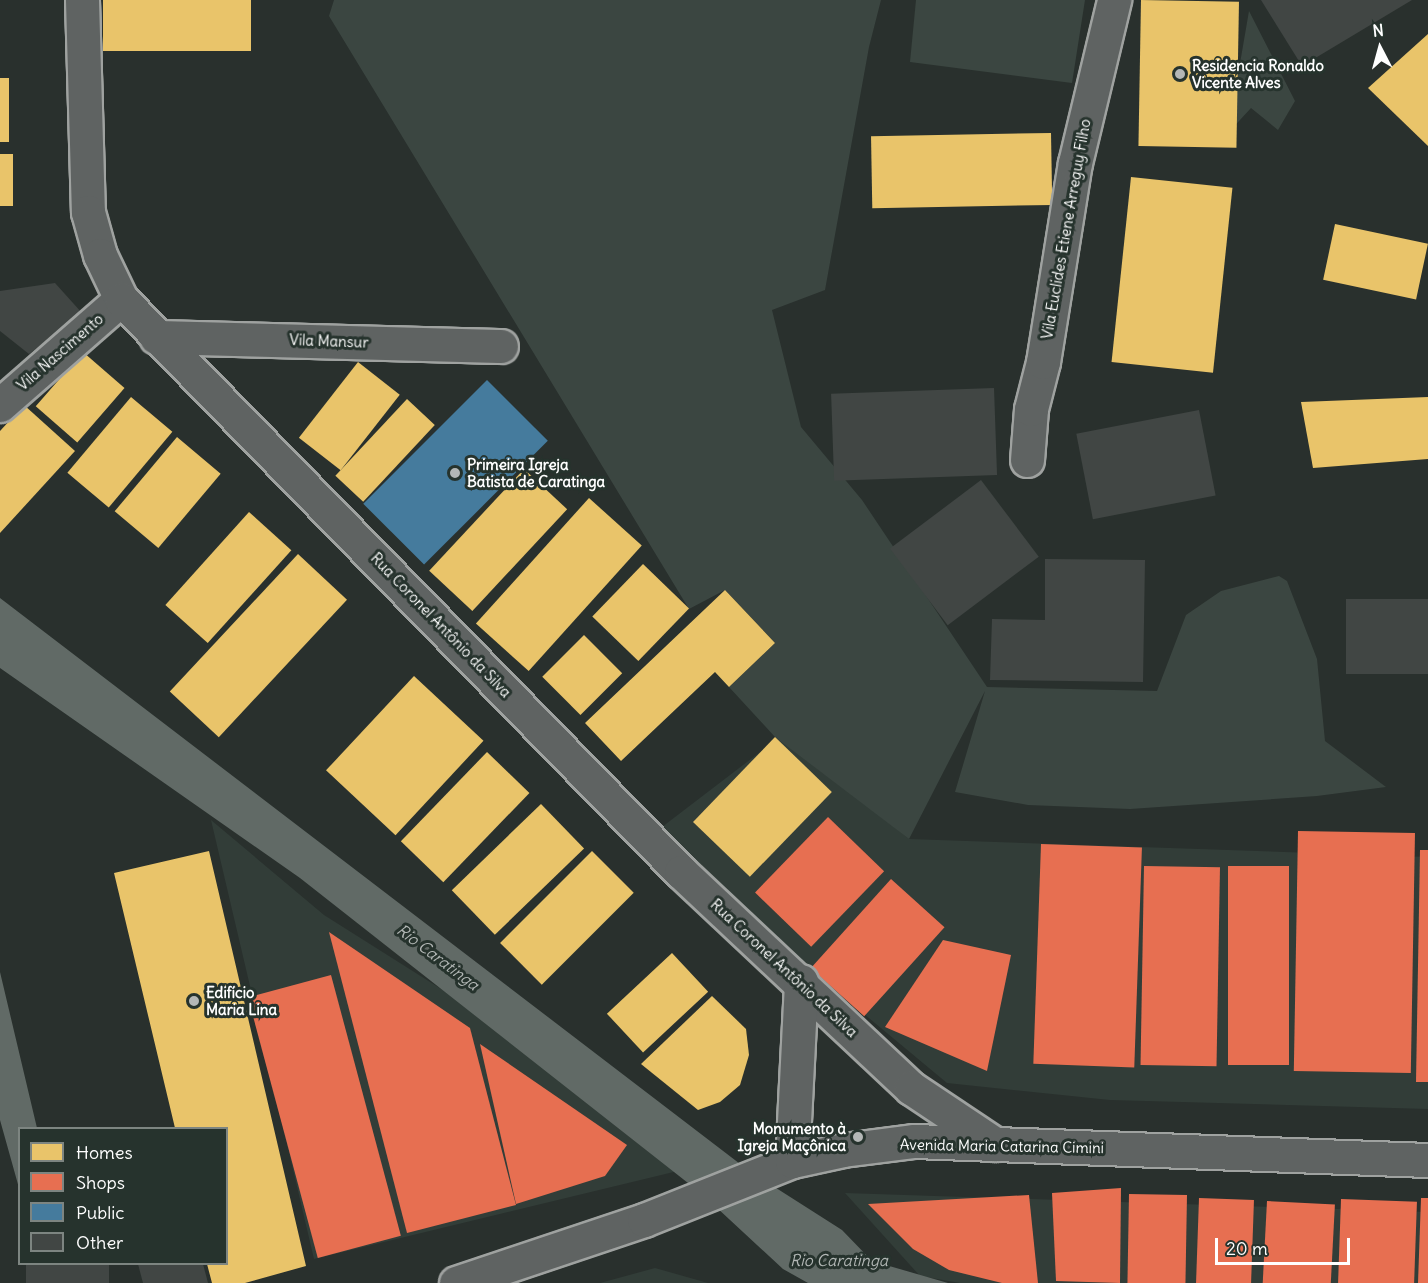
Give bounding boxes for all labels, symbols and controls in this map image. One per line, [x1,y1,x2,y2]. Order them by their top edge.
north arrow [1350,18,1410,78]
text: N [1372,20,1385,41]
place label: Residencia Ronaldo Vicente Alves [1192,56,1324,91]
marker: Residencia Ronaldo Vicente Alves [1173,67,1187,81]
street label: Vila Euclides Etiene Arreguy Filho [1038,117,1094,341]
street label: Vila Nascimento [13,310,107,394]
street label: Vila Mansur [289,331,369,351]
place label: Primeira Igreja Batista de Caratinga [467,455,605,490]
marker: Primeira Igreja Batista de Caratinga [448,466,462,480]
street label: Rua Coronel Antônio da Silva [367,549,515,701]
street label: Rua Coronel Antônio da Silva [707,895,861,1041]
water label: Rio Caratinga [393,920,483,994]
place label: Edifício Maria Lina [206,983,277,1018]
marker: Edifício Maria Lina [187,994,201,1008]
place label: Monumento à Igreja Maçônica [738,1119,846,1154]
legend [18,1127,228,1265]
marker: Monumento à Igreja Maçônica [851,1130,865,1144]
street label: Avenida Maria Catarina Cimini [900,1135,1104,1157]
text: Homes [76,1141,133,1164]
text: Shops [76,1171,125,1194]
text: Public [76,1201,125,1224]
scale bar [1218,1226,1353,1264]
text: Other [76,1231,123,1254]
text: 20 m [1226,1237,1268,1260]
water label: Rio Caratinga [790,1250,888,1270]

